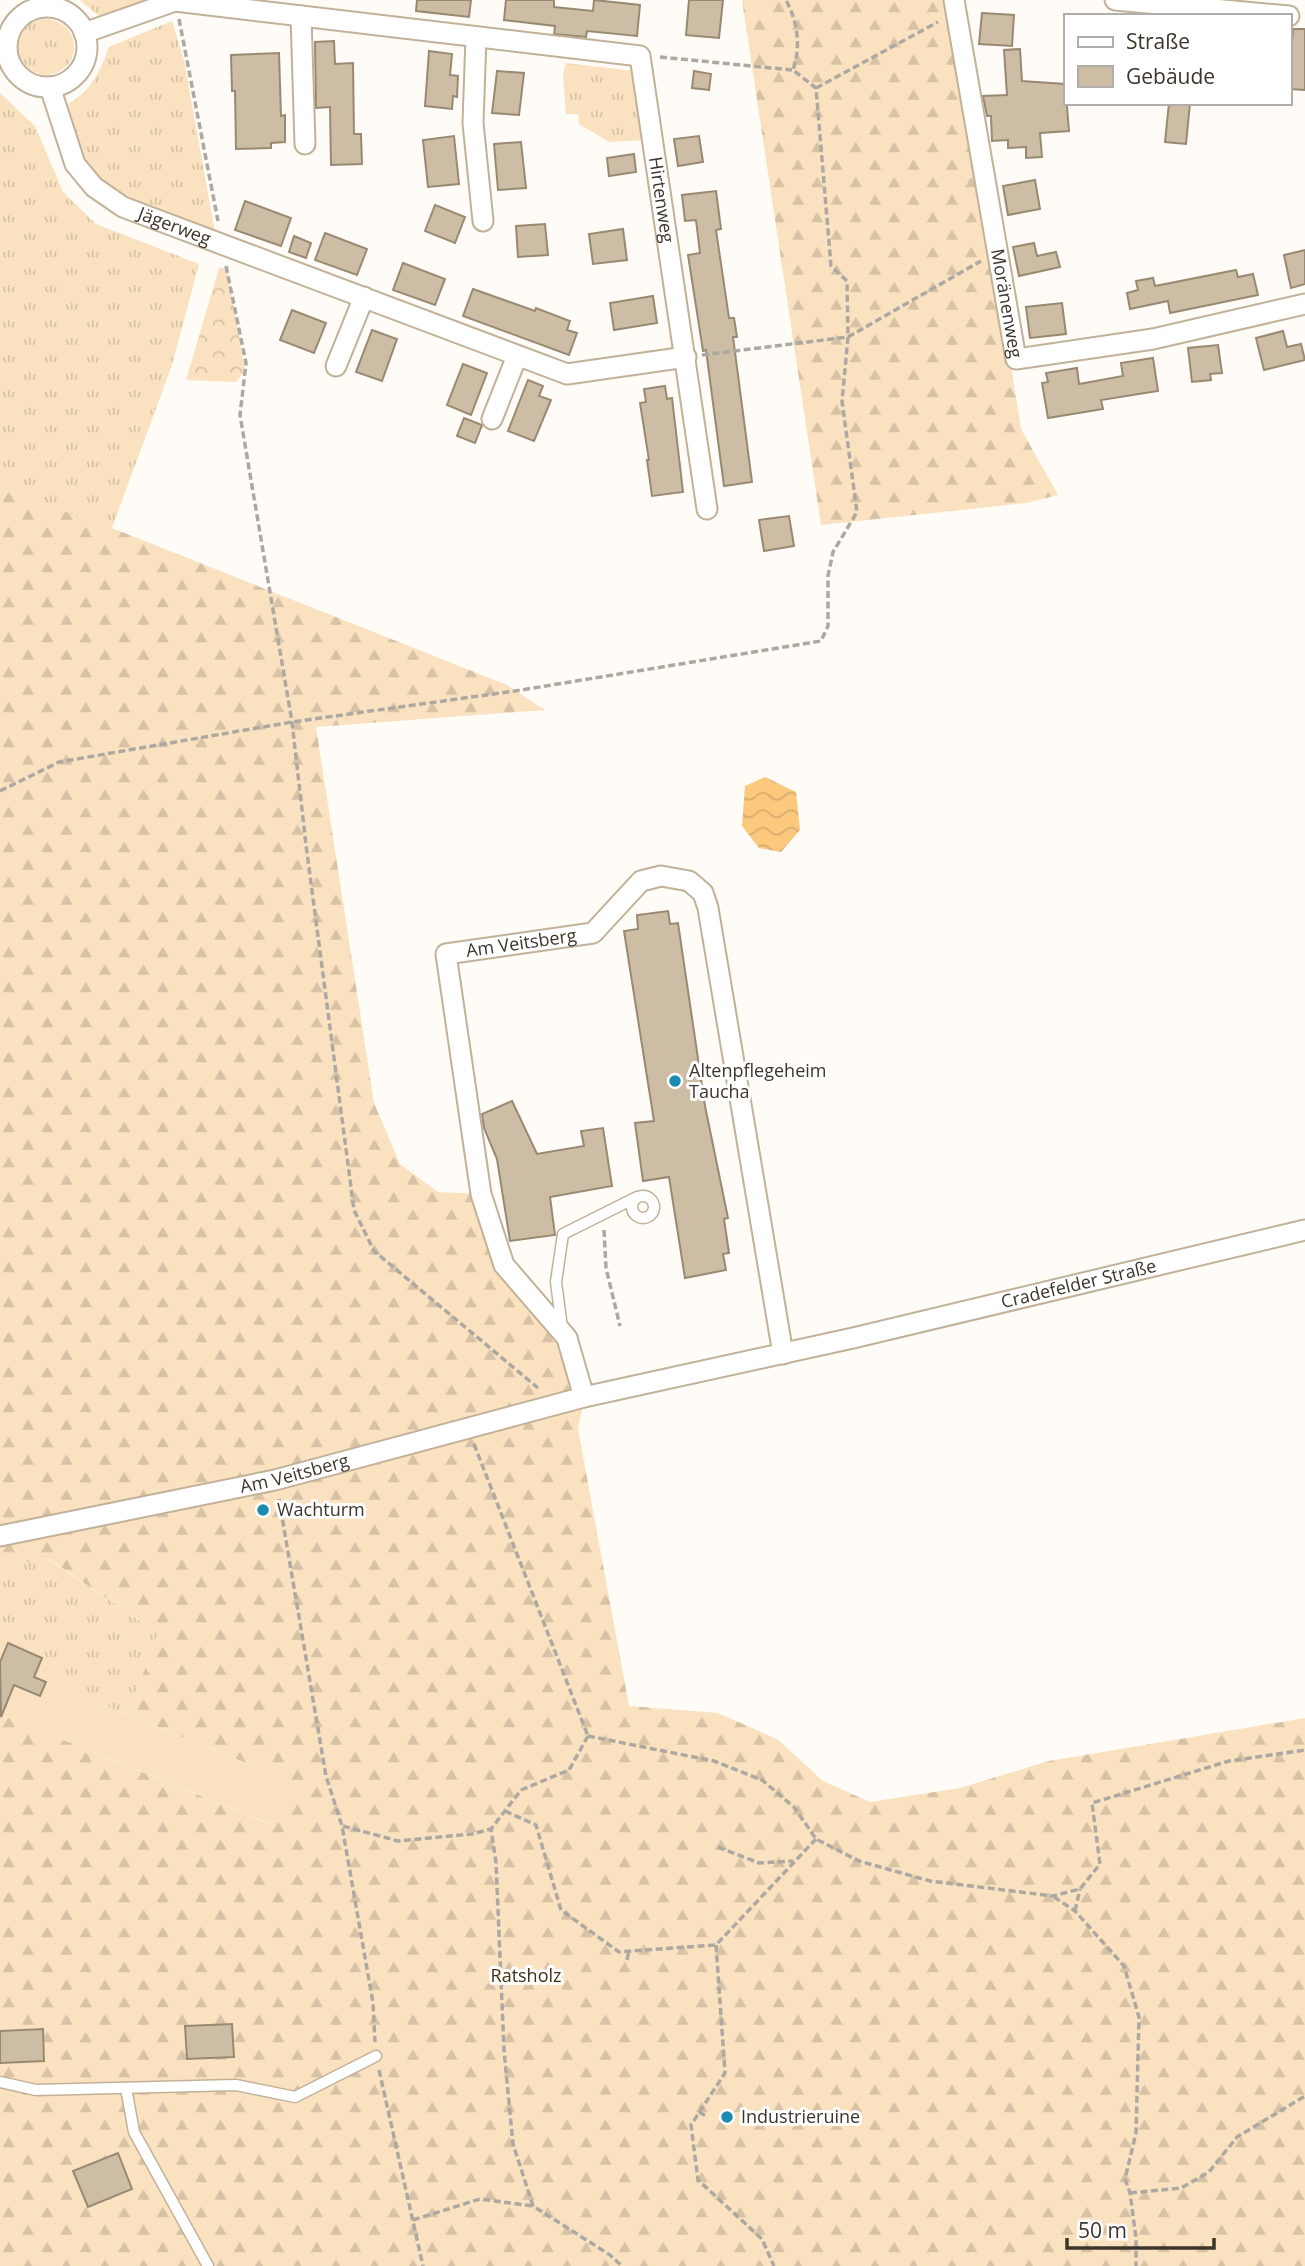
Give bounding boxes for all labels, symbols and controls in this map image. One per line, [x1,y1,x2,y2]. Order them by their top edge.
legend [1064,14,1291,105]
text: Straße [1126,27,1190,55]
text: Gebäude [1126,62,1215,90]
street label: Hirtenweg [644,155,680,244]
street label: Jägerweg [133,200,215,250]
street label: Moränenweg [986,247,1029,360]
street label: Am Veitsberg [464,922,578,962]
place label: Altenpflegeheim Taucha [689,1058,826,1103]
marker: Altenpflegeheim Taucha [667,1073,683,1089]
street label: Cradefelder Straße [998,1253,1158,1313]
street label: Am Veitsberg [238,1448,352,1498]
place label: Wachturm [277,1497,365,1521]
marker: Wachturm [255,1502,271,1518]
park label: Ratsholz [491,1963,561,1987]
place label: Industrieruine [741,2104,860,2128]
marker: Industrieruine [719,2109,735,2125]
scale bar [1067,2206,1214,2250]
text: 50 m [1078,2216,1127,2244]

